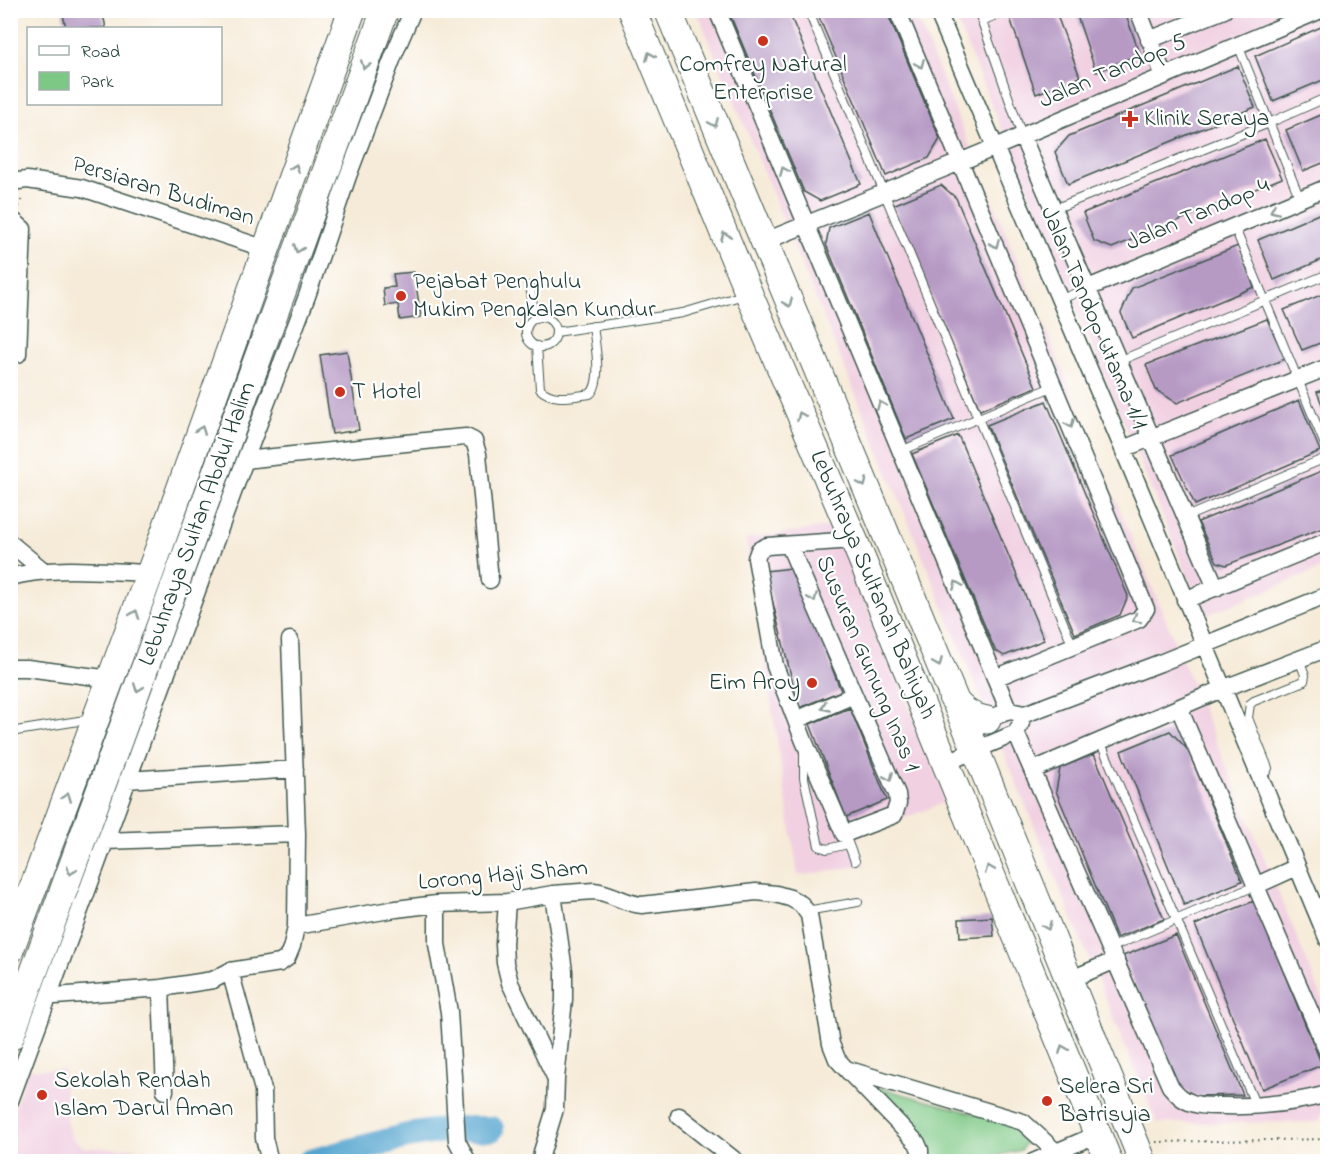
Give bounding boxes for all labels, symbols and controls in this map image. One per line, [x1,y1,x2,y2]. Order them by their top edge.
street label: Jalan Tandop 5 [1034,25,1192,119]
legend [27,27,222,105]
marker: Comfrey Natural Enterprise [756,34,770,48]
text: Road [81,40,120,66]
place label: Comfrey Natural Enterprise [679,48,847,111]
one-way arrow [645,51,657,62]
one-way arrow [912,58,924,69]
one-way arrow [360,59,372,70]
text: Park [81,70,114,96]
place label: Klinik Seraya [1144,102,1270,138]
marker: Klinik Seraya [1121,110,1139,128]
one-way arrow [707,117,719,128]
street label: Persiaran Budiman [67,148,259,236]
one-way arrow [288,163,301,174]
one-way arrow [779,167,791,178]
street label: Jalan Tandop 4 [1121,169,1275,261]
street label: Jalan Tandop Utama 1/1 [1030,201,1156,435]
one-way arrow [1269,203,1280,215]
one-way arrow [720,231,732,242]
one-way arrow [988,238,1000,249]
one-way arrow [293,243,306,253]
place label: Pejabat Penghulu Mukim Pengkalan Kundur [413,265,656,328]
marker: Pejabat Penghulu Mukim Pengkalan Kundur [394,289,408,303]
one-way arrow [781,297,793,308]
place label: T Hotel [352,375,421,410]
street label: Lebuhraya Sultan Abdul Halim [130,377,267,672]
marker: T Hotel [333,385,347,399]
one-way arrow [877,401,889,412]
one-way arrow [796,411,808,422]
one-way arrow [1063,418,1075,429]
one-way arrow [194,425,207,436]
street label: Lebuhraya Sultanah Bahiyah [799,445,945,725]
one-way arrow [856,477,868,488]
street label: Susuran Gunung Inas 1 [806,550,929,778]
one-way arrow [952,581,964,592]
one-way arrow [806,591,818,602]
one-way arrow [128,609,141,620]
one-way arrow [1131,612,1142,623]
one-way arrow [931,657,943,668]
place label: Eim Aroy [708,666,800,702]
marker: Eim Aroy [805,676,819,690]
one-way arrow [132,682,145,693]
one-way arrow [821,700,832,712]
one-way arrow [882,771,894,782]
one-way arrow [60,792,72,803]
street label: Lorong Haji Sham [417,851,589,901]
one-way arrow [984,864,996,875]
one-way arrow [65,866,78,876]
one-way arrow [1040,920,1052,931]
one-way arrow [1058,1045,1070,1056]
place label: Sekolah Rendah Islam Darul Aman [54,1064,233,1127]
place label: Selera Sri Batrisyia [1058,1070,1154,1134]
marker: Sekolah Rendah Islam Darul Aman [35,1088,49,1102]
marker: Selera Sri Batrisyia [1040,1094,1054,1108]

